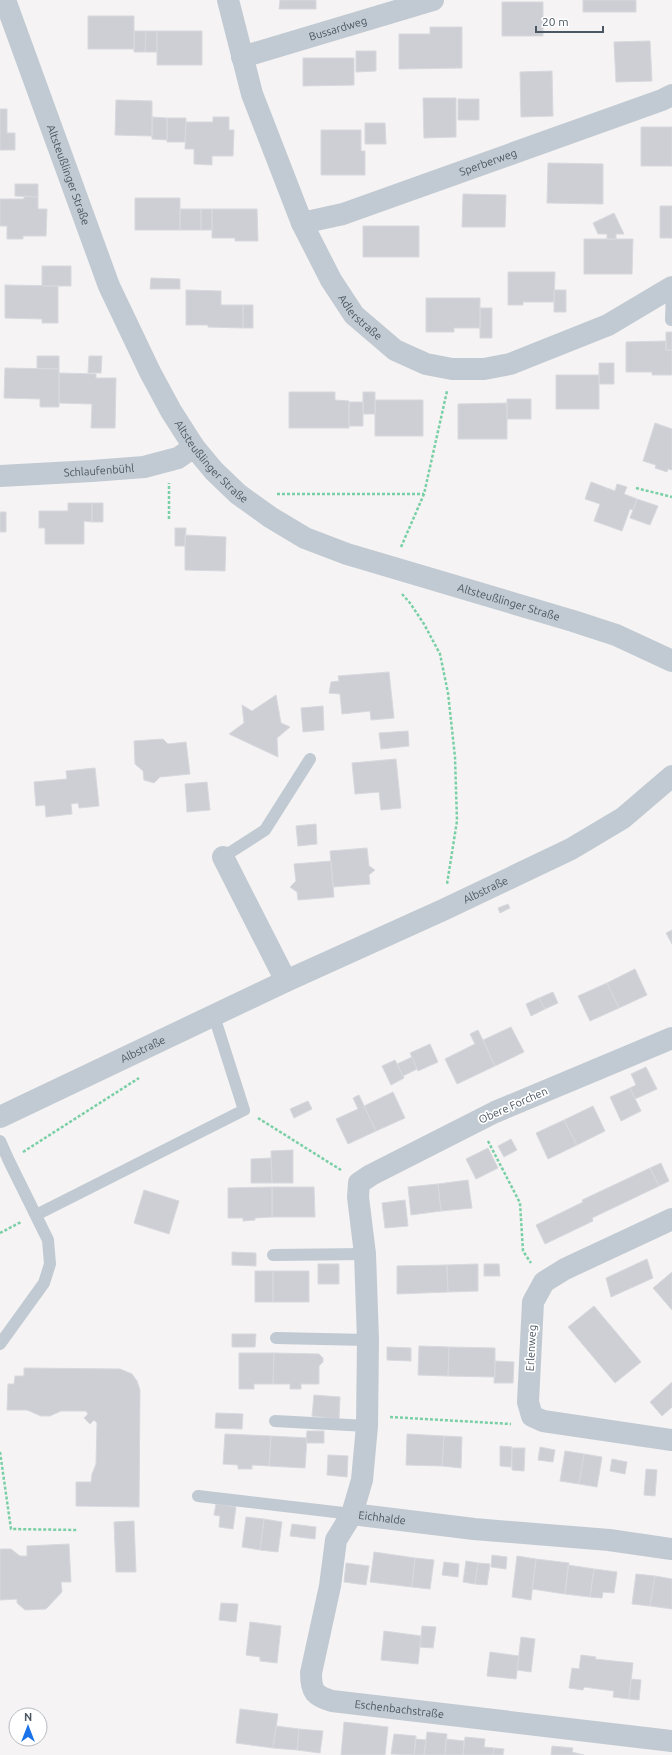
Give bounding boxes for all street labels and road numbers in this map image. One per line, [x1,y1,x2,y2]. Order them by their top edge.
street label: Bussardweg [307,14,368,43]
street label: Altsteußlinger Straße [45,123,92,227]
street label: Sperberweg [458,146,518,178]
street label: Adlerstraße [336,292,385,342]
street label: Altsteußlinger Straße [172,418,250,505]
street label: Schlaufenbühl [63,462,135,479]
street label: Altsteußlinger Straße [456,581,561,623]
street label: Albstraße [461,874,510,906]
street label: Albstraße [118,1033,167,1065]
street label: Obere Forchen [477,1084,549,1126]
street label: Erlenweg [524,1324,538,1372]
street label: Eichhalde [358,1509,407,1527]
street label: Eschenbachstraße [354,1698,445,1720]

